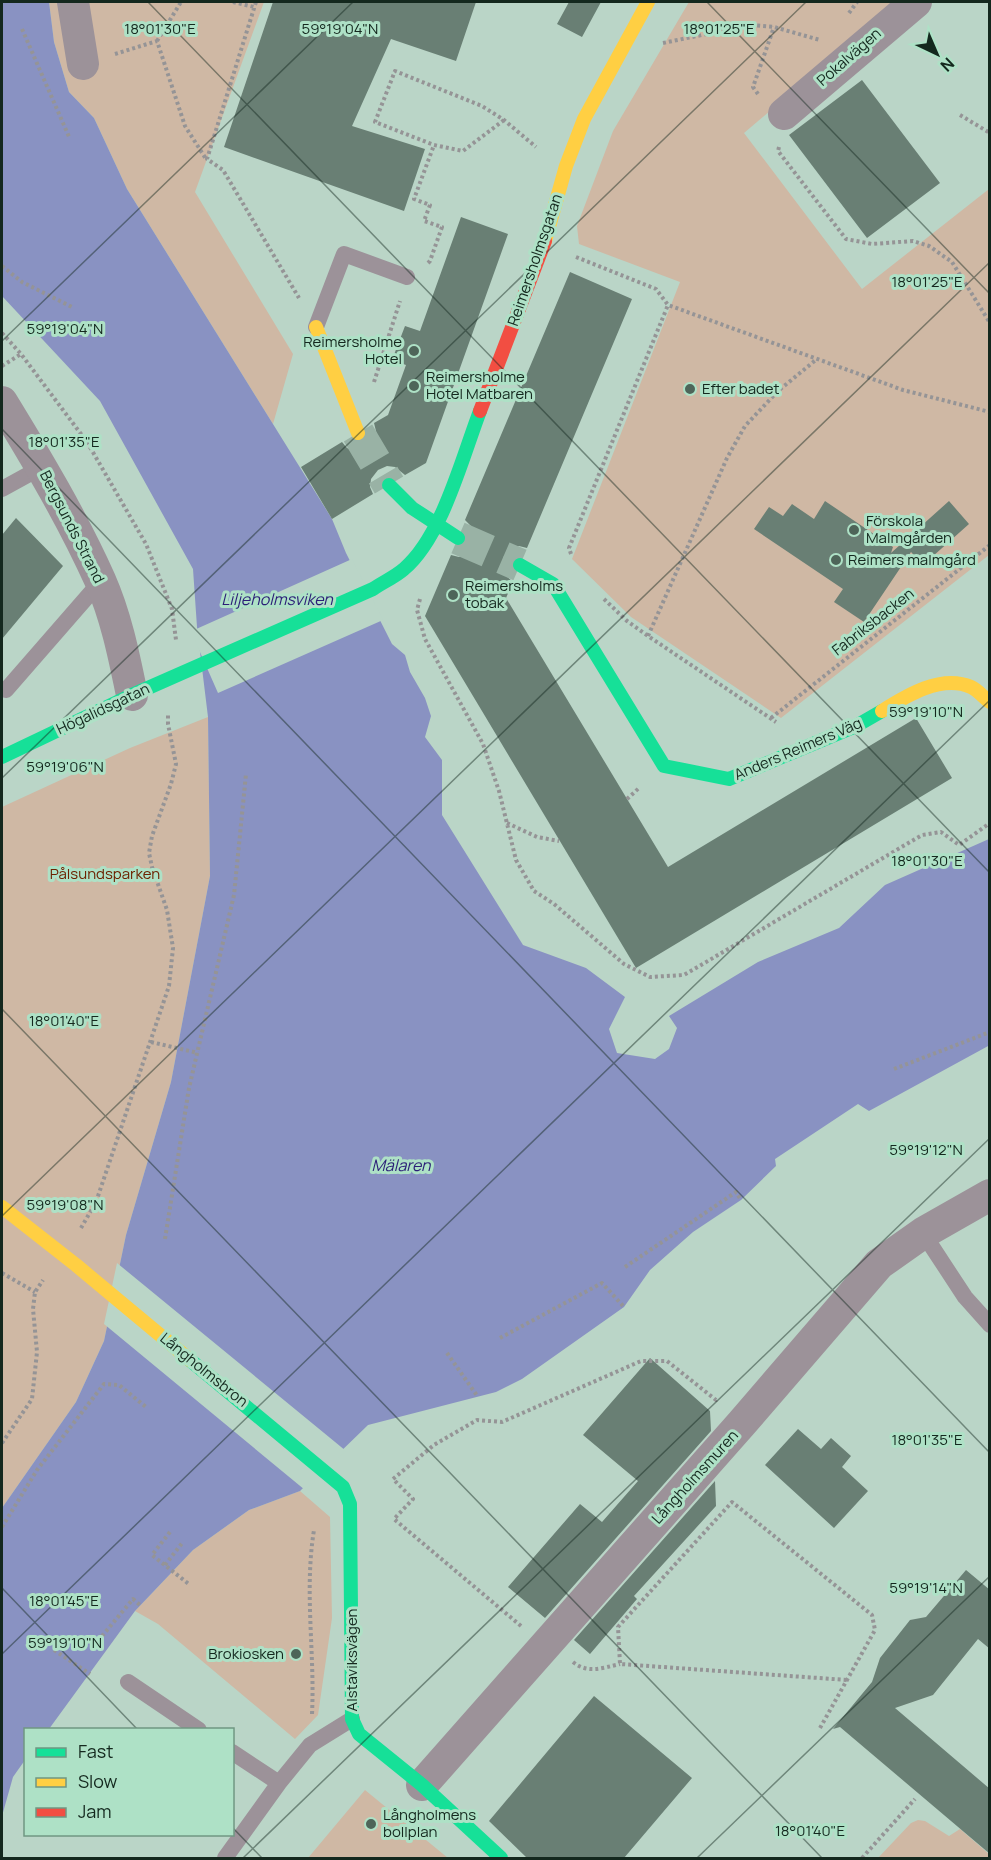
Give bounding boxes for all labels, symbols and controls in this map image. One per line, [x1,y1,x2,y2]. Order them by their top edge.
text: 18°01'30"E [124,18,196,39]
text: 59°19'04"N [302,18,378,39]
text: 18°01'25"E [683,18,755,39]
street label: Pokalvägen [812,23,885,90]
north arrow [907,24,967,84]
text: N [936,53,959,77]
street label: Reimersholmsgatan [502,191,567,329]
text: 18°01'25"E [891,271,963,292]
text: 59°19'04"N [27,318,103,339]
place label: Reimersholme Hotel [303,331,402,369]
marker: Reimersholme Hotel [407,344,421,358]
place label: Reimersholme Hotel Matbaren [426,366,533,404]
place label: Efter badet [702,378,780,399]
marker: Reimersholme Hotel Matbaren [407,379,421,393]
marker: Efter badet [683,382,697,396]
text: 18°01'35"E [29,431,99,452]
street label: Bergsunds Strand [35,467,110,587]
place label: Förskola Malmgården [866,510,952,548]
marker: Förskola Malmgården [847,523,861,537]
place label: Reimers malmgård [848,549,976,570]
marker: Reimers malmgård [829,553,843,567]
place label: Reimersholms tobak [465,575,563,613]
street label: Fabriksbacken [827,583,918,660]
water label: Liljeholmsviken [221,588,333,610]
marker: Reimersholms tobak [446,588,460,602]
street label: Högalidsgatan [53,678,153,739]
text: 59°19'10"N [889,701,963,722]
street label: Anders Reimers Väg [731,712,865,785]
text: 59°19'06"N [26,756,104,777]
text: 18°01'30"E [891,850,963,871]
park label: Pålsundsparken [50,863,160,884]
text: 18°01'40"E [29,1010,99,1031]
text: 59°19'12"N [889,1139,963,1160]
water label: Mälaren [371,1154,431,1176]
text: 59°19'08"N [26,1194,104,1215]
street label: Långholmsbron [156,1328,253,1412]
street label: Långholmsmuren [647,1425,743,1528]
text: 18°01'35"E [892,1429,962,1450]
text: 59°19'14"N [889,1577,963,1598]
text: 18°01'45"E [29,1590,99,1611]
street label: Alstaviksvägen [341,1609,362,1711]
text: 59°19'10"N [28,1632,102,1653]
place label: Brokiosken [208,1643,284,1664]
marker: Brokiosken [289,1647,303,1661]
legend [24,1728,234,1836]
text: Fast [78,1739,113,1763]
text: Slow [78,1769,118,1793]
text: Jam [78,1799,112,1823]
place label: Långholmens bollplan [383,1804,476,1842]
marker: Långholmens bollplan [364,1817,378,1831]
text: 18°01'40"E [775,1820,845,1841]

